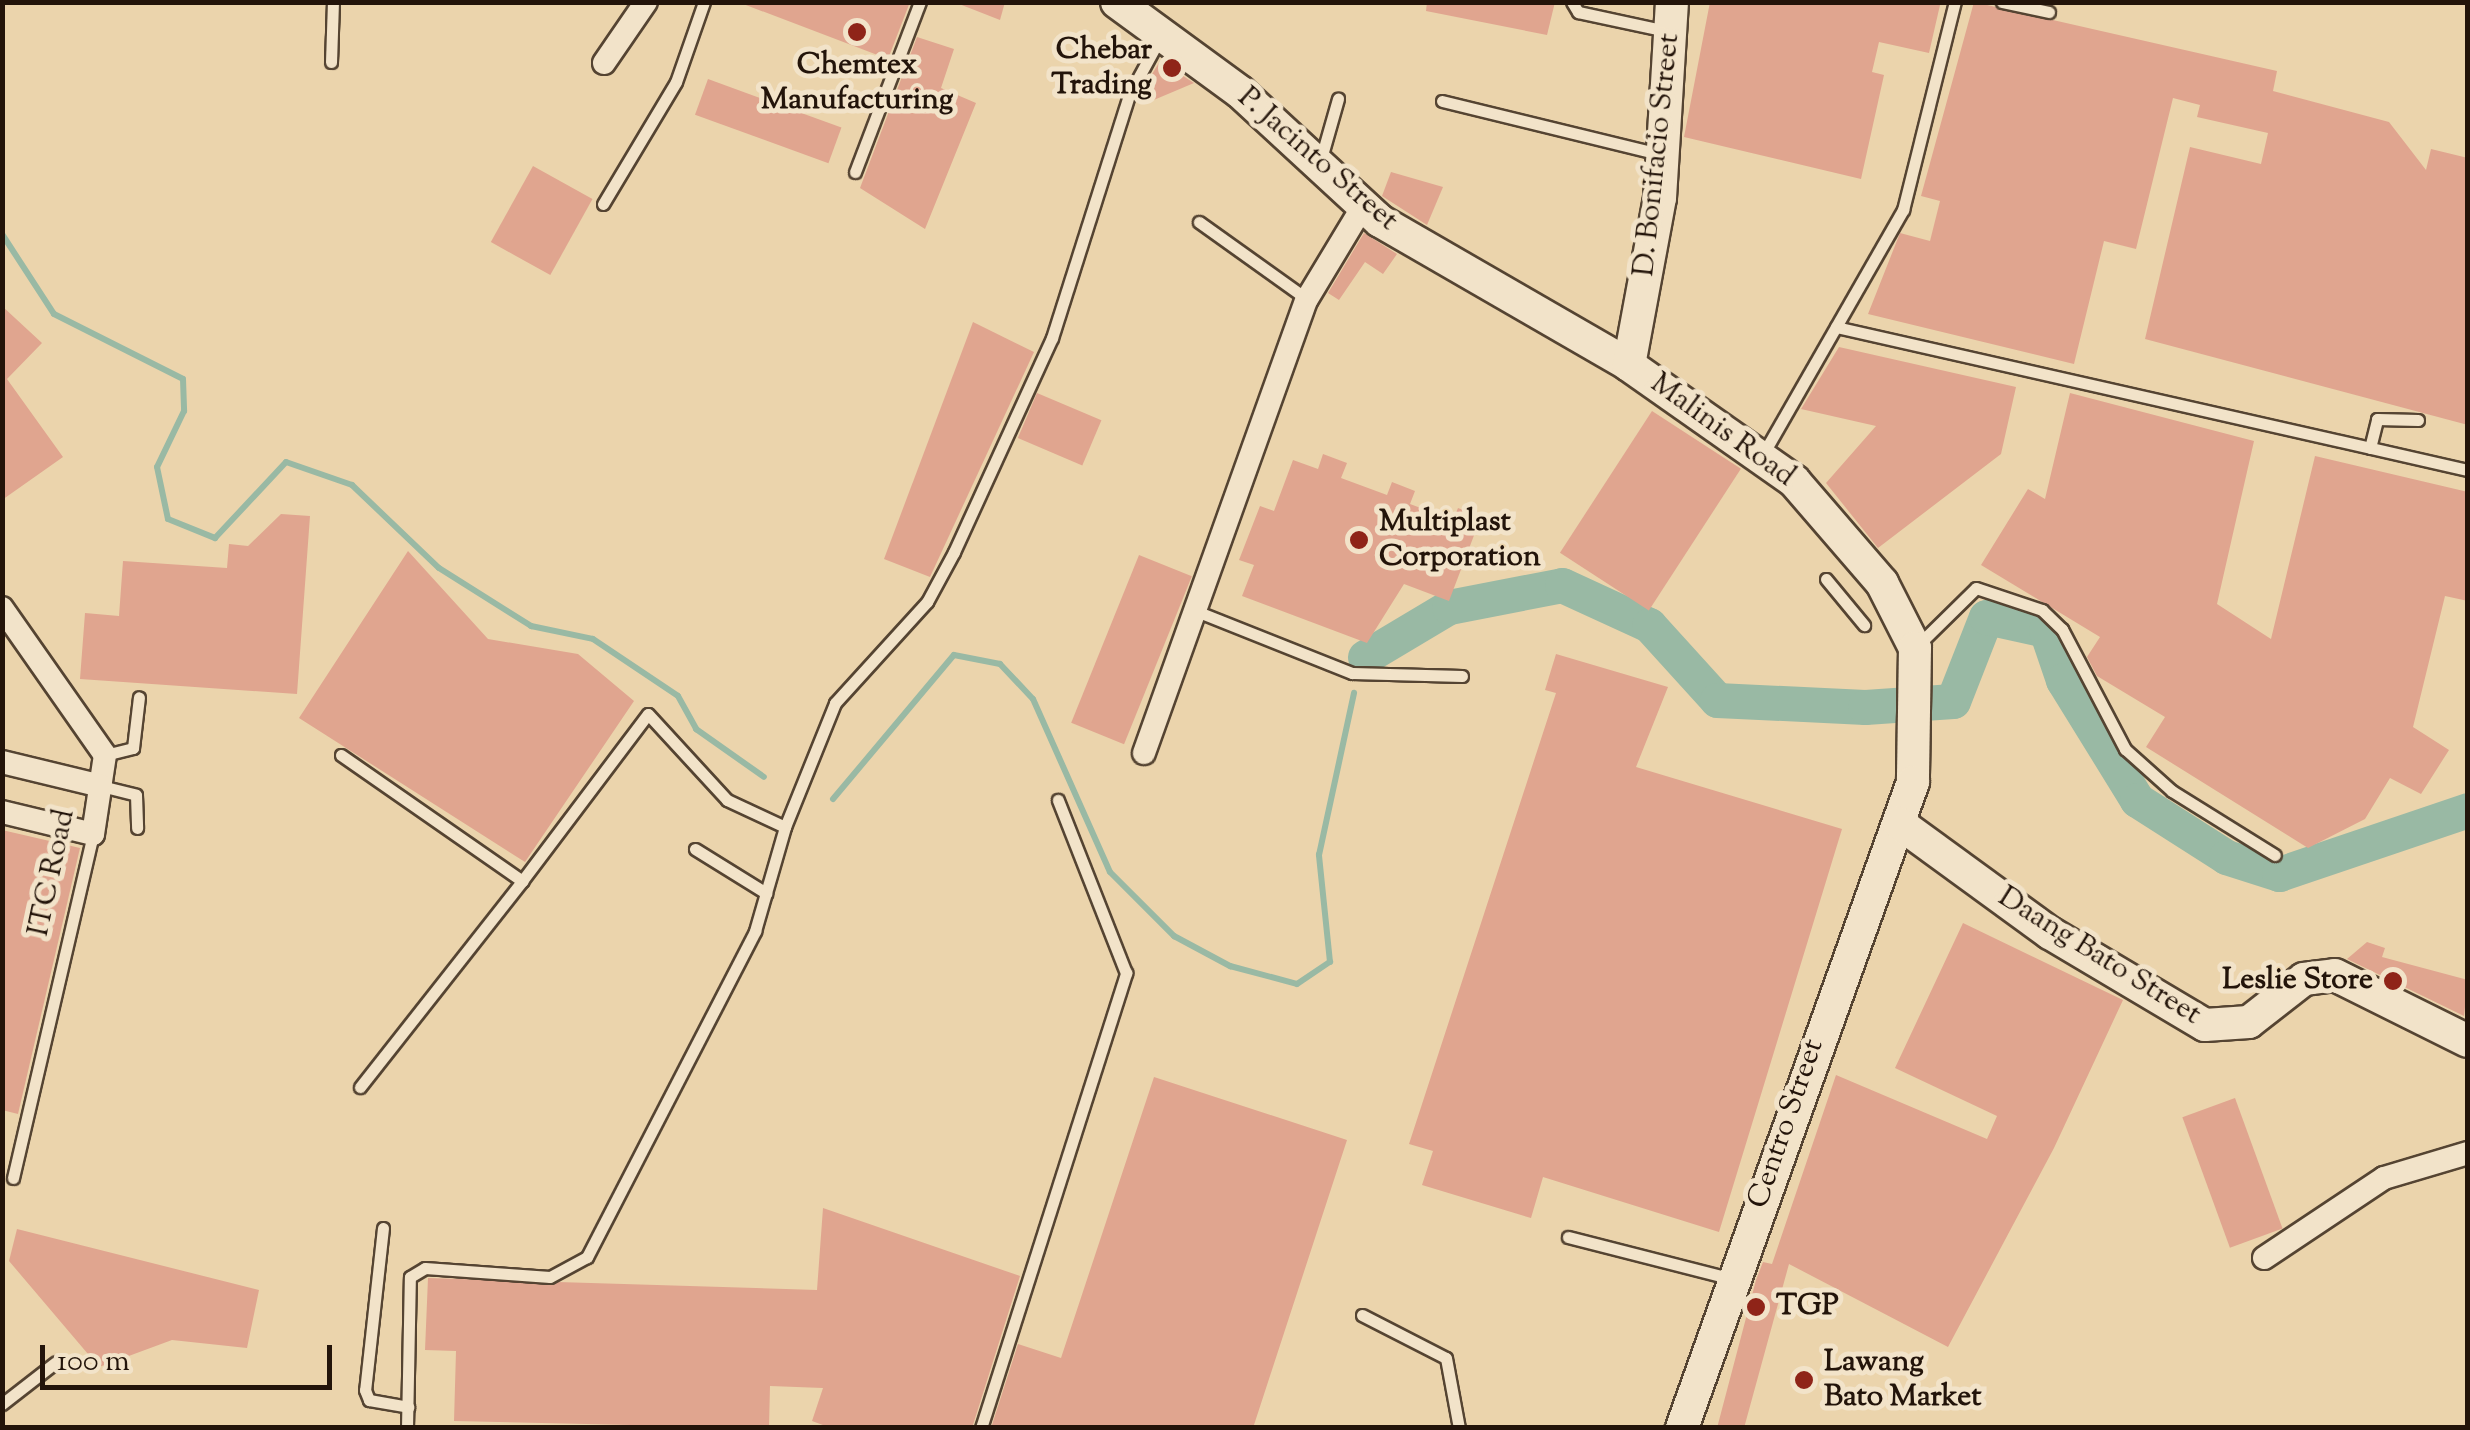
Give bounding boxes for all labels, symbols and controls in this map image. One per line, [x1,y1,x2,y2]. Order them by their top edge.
marker: Chemtex Manufacturing [846,21,868,43]
street label: D. Bonifacio Street [1627,32,1689,278]
place label: Chebar Trading [1051,33,1152,104]
place label: Chemtex Manufacturing [761,48,953,118]
marker: Chebar Trading [1161,57,1183,79]
street label: P. Jacinto Street [1229,81,1405,239]
street label: Malinis Road [1643,366,1801,496]
place label: Multiplast Corporation [1379,505,1541,576]
marker: Multiplast Corporation [1348,529,1370,551]
street label: ITC Road [22,806,84,940]
street label: Daang Bato Street [1991,880,2207,1034]
place label: Leslie Store [2222,963,2373,999]
marker: Leslie Store [2382,970,2404,992]
street label: Centro Street [1741,1035,1833,1213]
place label: TGP [1776,1289,1839,1325]
marker: TGP [1745,1296,1767,1318]
scale bar [45,1325,338,1387]
text: 100 m [57,1341,130,1384]
place label: Lawang Bato Market [1824,1345,1981,1416]
marker: Lawang Bato Market [1793,1369,1815,1391]

